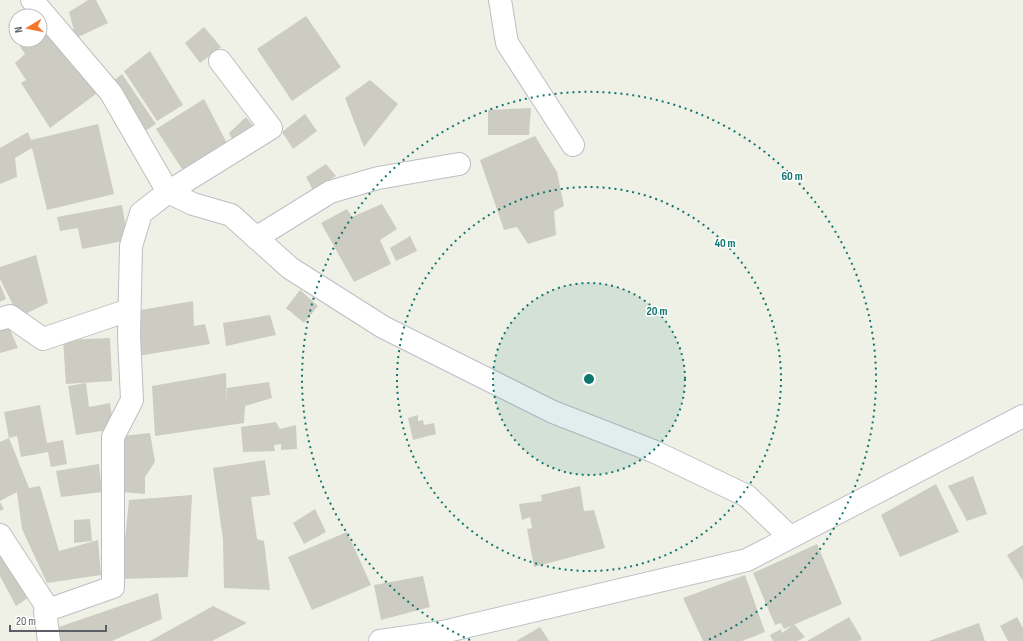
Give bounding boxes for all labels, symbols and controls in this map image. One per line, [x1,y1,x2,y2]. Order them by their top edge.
north arrow [8,8,48,48]
text: N [12,26,26,34]
text: 60 m [781,169,803,184]
text: 40 m [714,236,736,251]
text: 20 m [647,304,667,319]
centre of rings [582,372,596,386]
scale bar [10,607,106,633]
text: 20 m [16,614,36,629]

